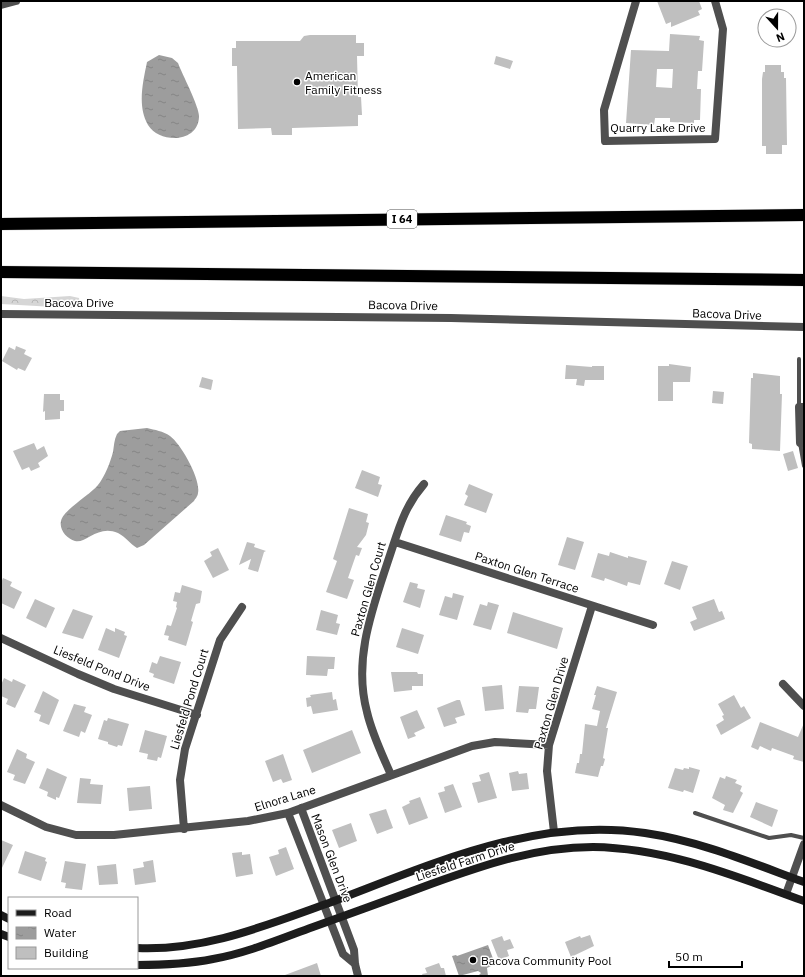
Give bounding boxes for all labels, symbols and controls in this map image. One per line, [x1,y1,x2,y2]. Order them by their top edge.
north arrow [757,8,797,48]
text: N [774,29,787,45]
place label: American Family Fitness [305,68,382,97]
marker: American Family Fitness [292,77,302,87]
street label: Quarry Lake Drive [610,120,706,135]
road number: I 64 [387,210,417,228]
street label: Bacova Drive [44,295,114,310]
street label: Bacova Drive [368,297,438,313]
street label: Bacova Drive [692,305,763,323]
street label: Paxton Glen Court [347,540,389,638]
street label: Paxton Glen Terrace [473,548,581,596]
street label: Liesfeld Pond Drive [51,642,153,694]
street label: Liesfeld Pond Court [166,647,212,751]
street label: Paxton Glen Drive [531,654,572,751]
street label: Elnora Lane [253,781,318,814]
street label: Mason Glen Drive [308,811,356,905]
street label: Liesfeld Farm Drive [414,838,517,884]
legend [8,897,138,969]
text: Road [44,905,72,920]
text: Water [44,925,77,940]
scale bar [669,943,742,969]
text: Building [44,945,89,960]
text: 50 m [675,949,703,964]
place label: Bacova Community Pool [481,953,611,968]
marker: Bacova Community Pool [468,955,478,965]

